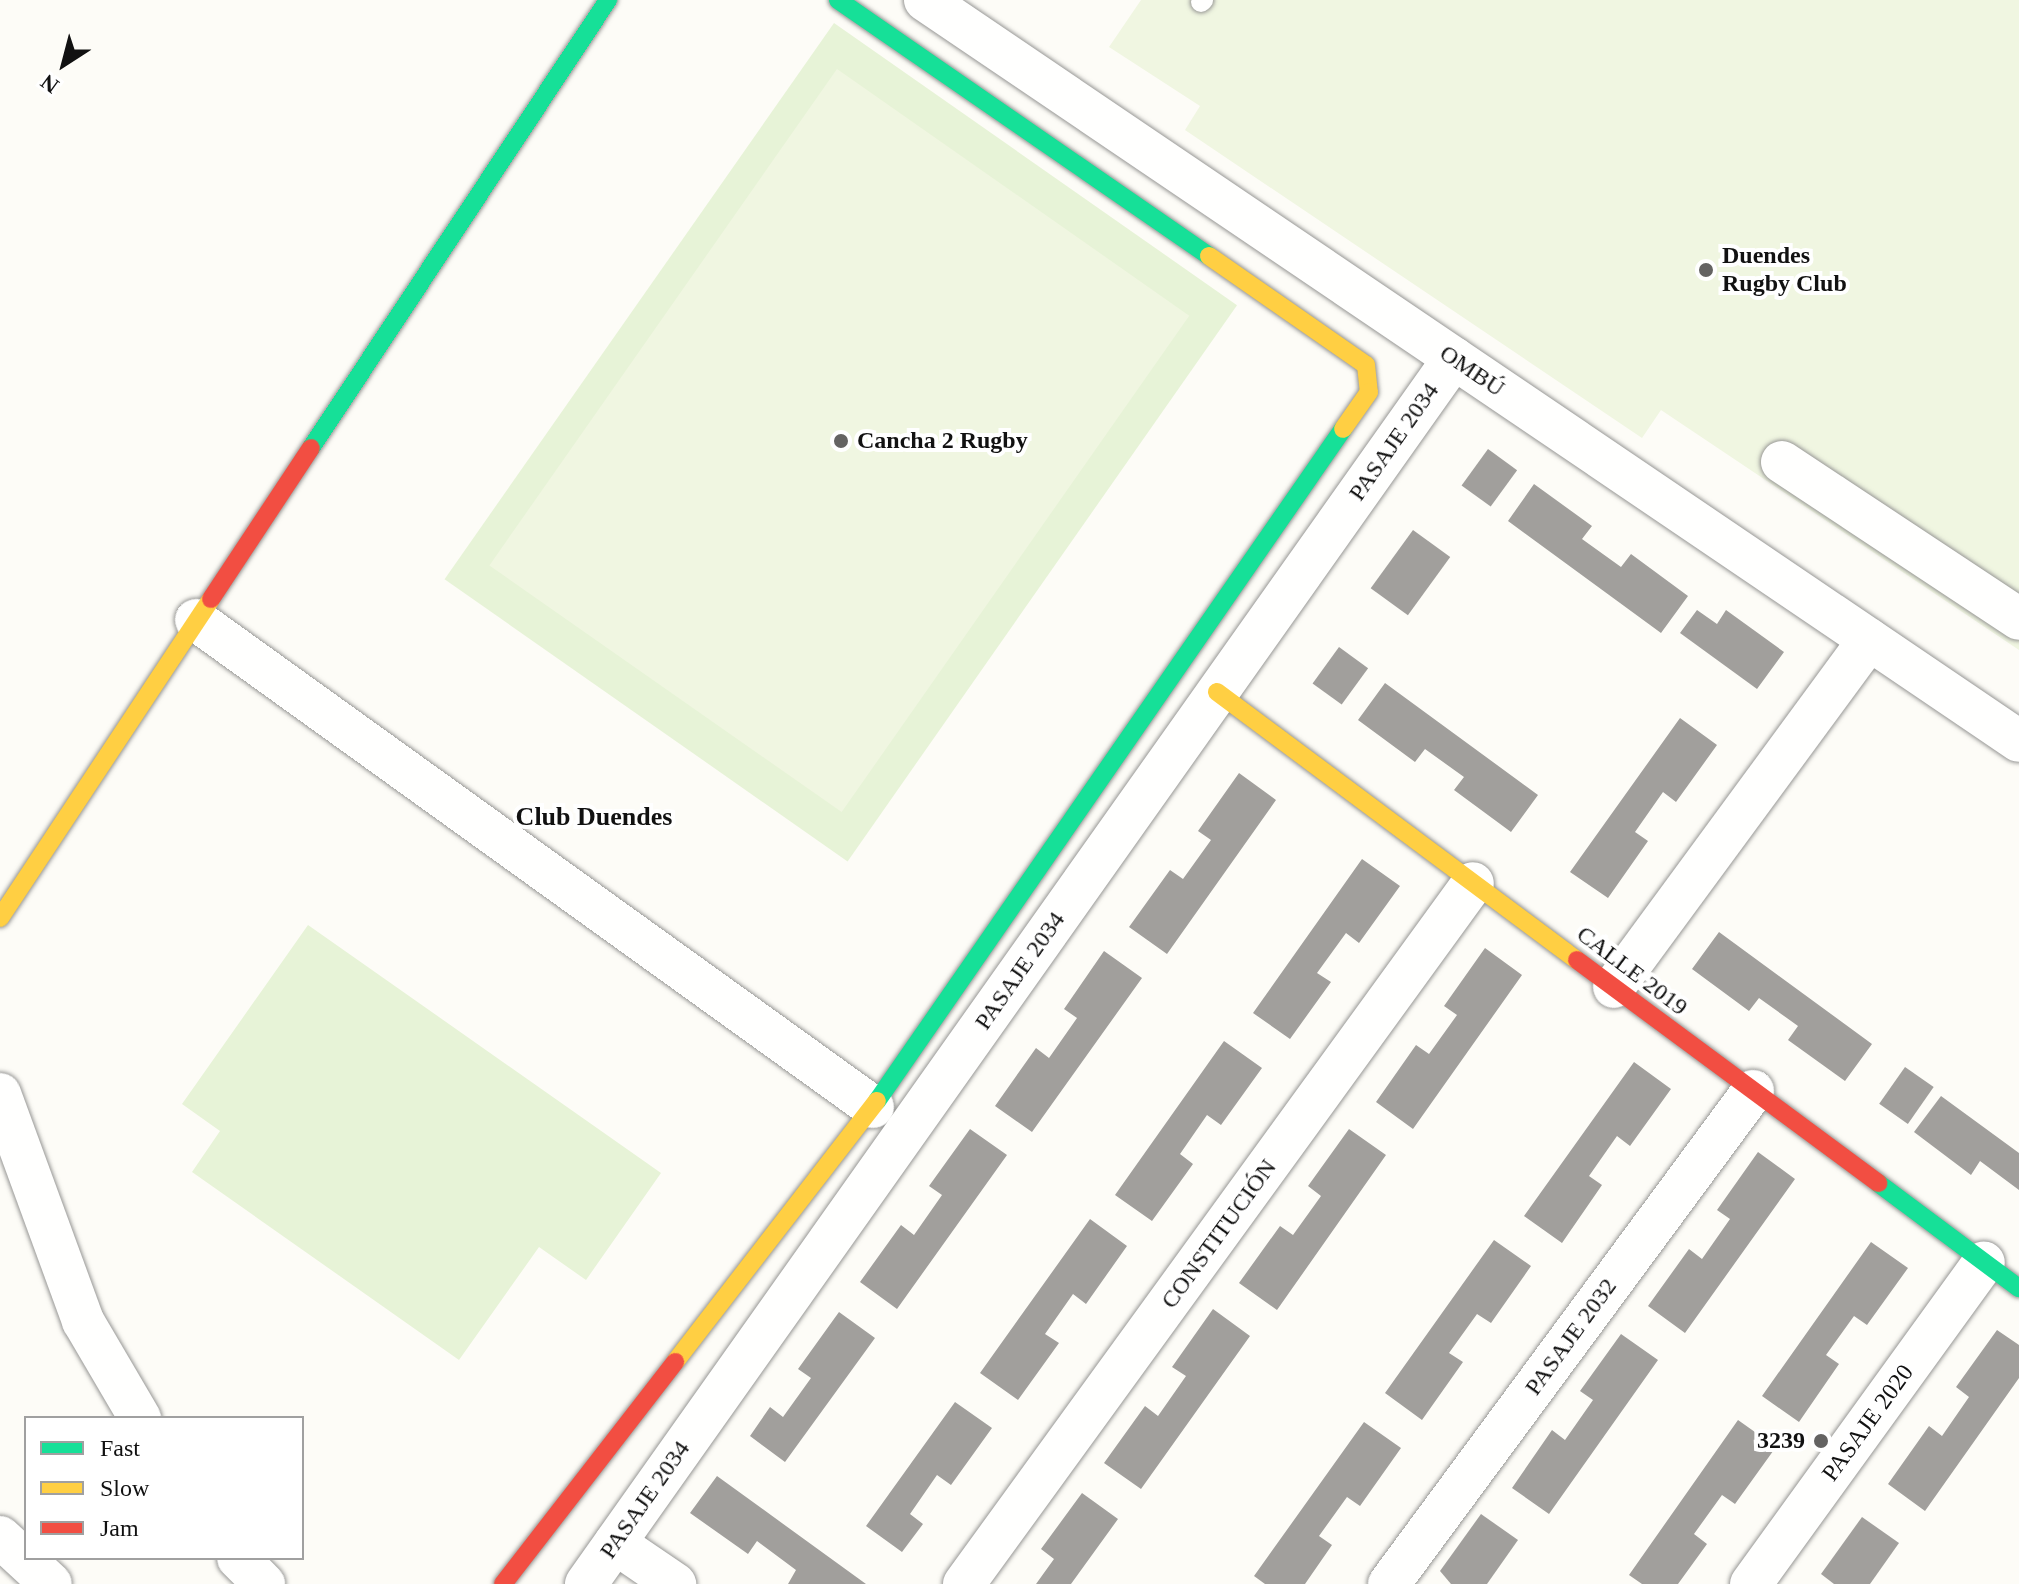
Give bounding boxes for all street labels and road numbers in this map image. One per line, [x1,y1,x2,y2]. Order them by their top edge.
street label: OMBÚ [1434,339,1510,403]
street label: PASAJE 2034 [1343,378,1445,506]
street label: PASAJE 2034 [969,907,1071,1035]
street label: CALLE 2019 [1571,920,1693,1022]
street label: CONSTITUCIÓN [1155,1154,1283,1314]
street label: PASAJE 2032 [1519,1273,1623,1401]
street label: PASAJE 2020 [1816,1359,1920,1487]
street label: PASAJE 2034 [594,1436,696,1564]

